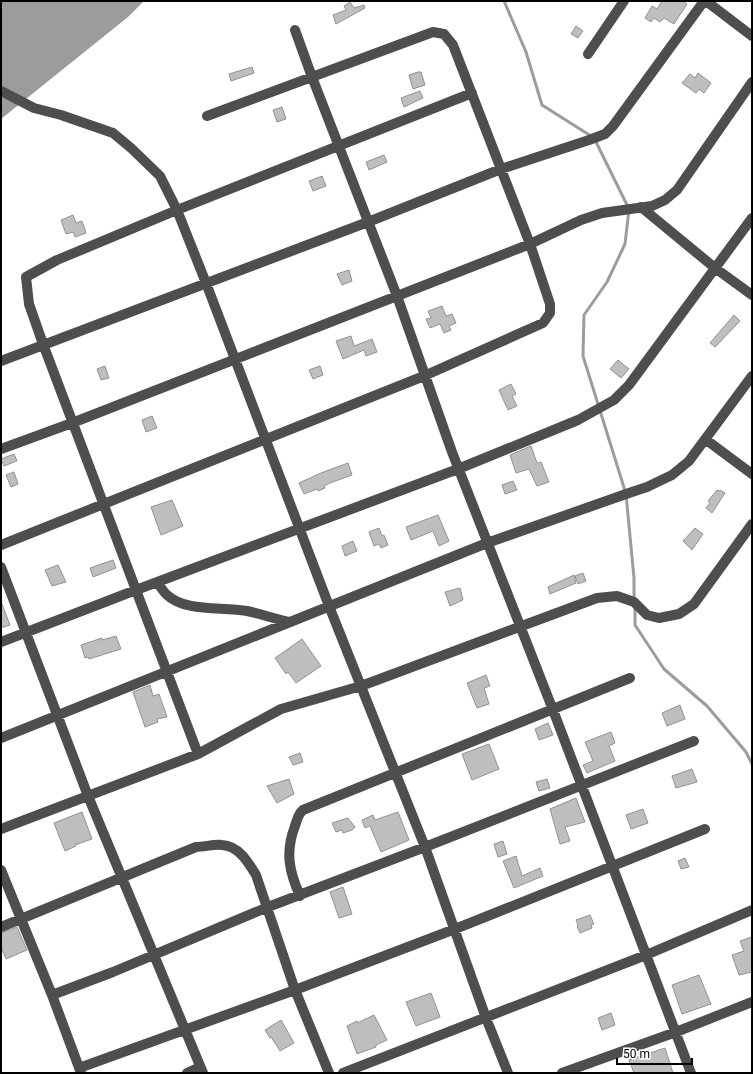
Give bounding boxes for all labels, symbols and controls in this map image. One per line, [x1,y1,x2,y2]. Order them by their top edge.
scale bar [617,1040,692,1066]
text: 50 m [623,1047,650,1061]

